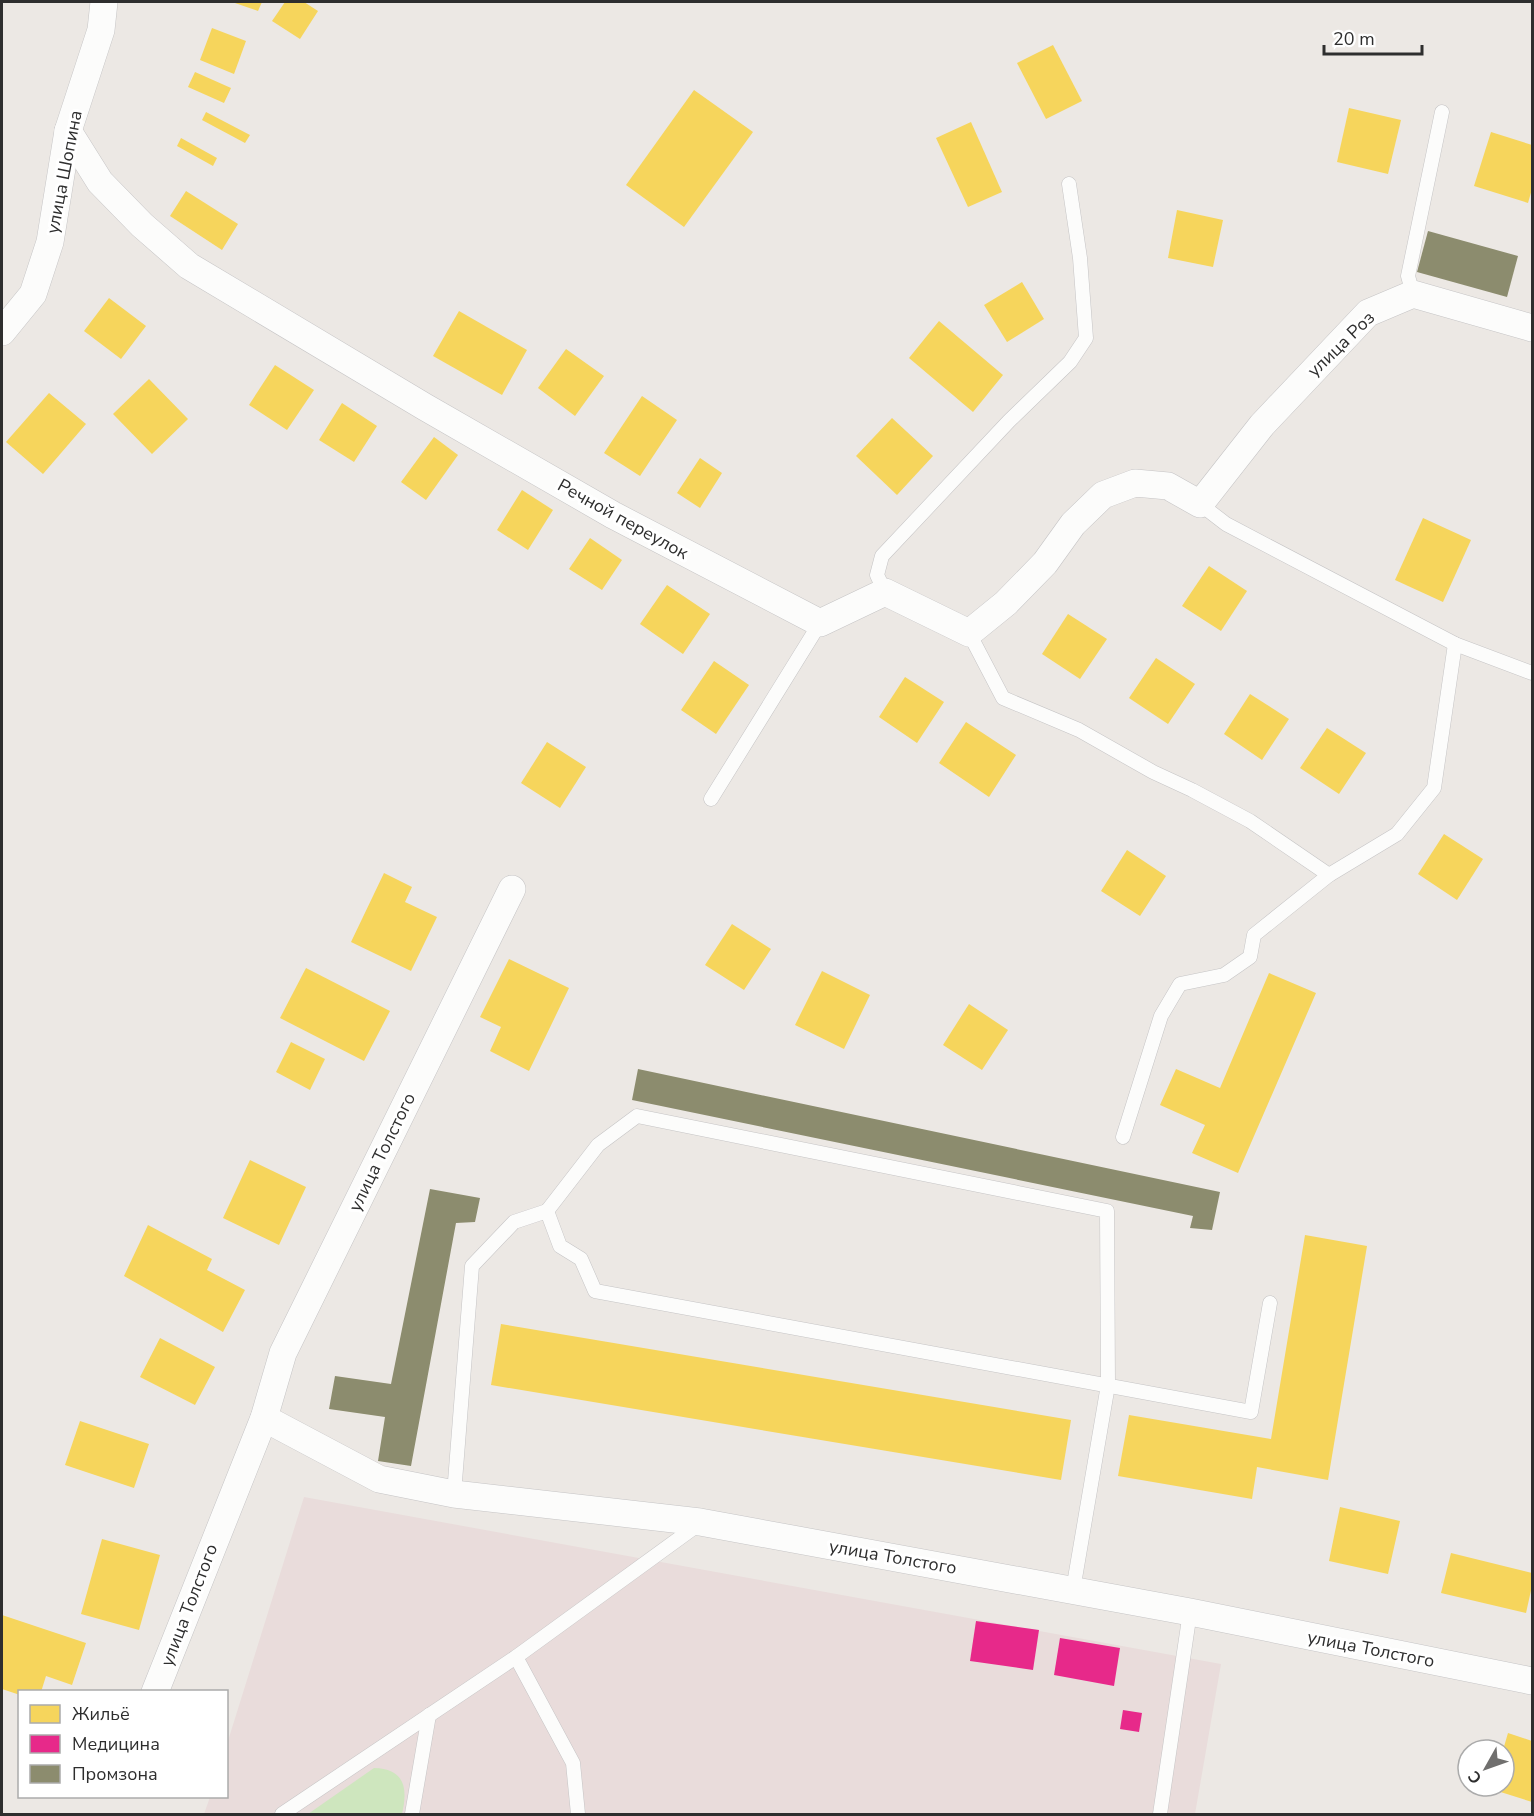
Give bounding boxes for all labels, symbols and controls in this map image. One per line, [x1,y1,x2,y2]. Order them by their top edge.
scale bar [1324,18,1422,56]
text: 20 m [1333,27,1375,51]
street label: улица Шопина [40,108,88,236]
street label: улица Роз [1302,306,1380,382]
street label: Речной переулок [553,473,693,565]
street label: улица Толстого [343,1089,421,1215]
street label: улица Толстого [827,1534,959,1580]
street label: улица Толстого [155,1540,223,1670]
street label: улица Толстого [1305,1625,1437,1673]
legend [18,1690,228,1798]
text: Жильё [72,1702,130,1726]
text: Медицина [72,1732,160,1756]
north arrow [1456,1738,1516,1798]
text: Промзона [72,1762,158,1786]
text: С [1463,1766,1487,1788]

